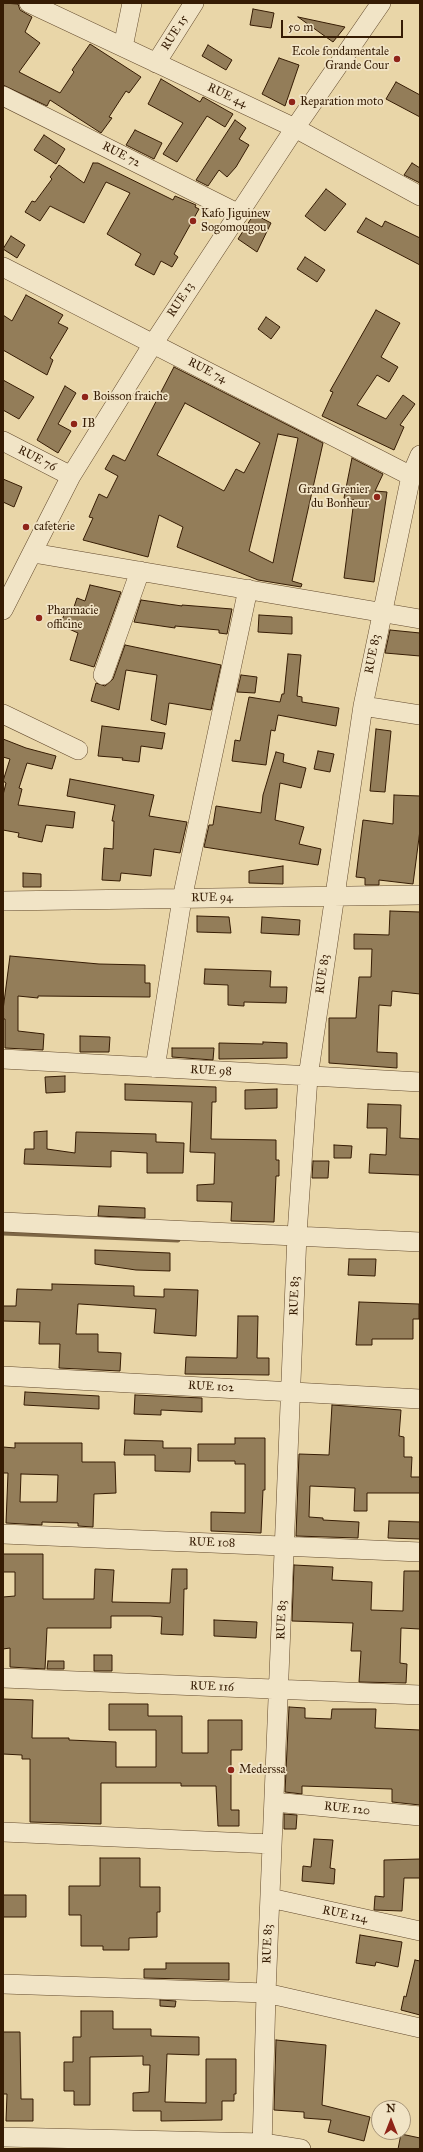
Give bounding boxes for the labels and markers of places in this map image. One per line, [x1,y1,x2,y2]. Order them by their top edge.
place label: Ecole fondamentale Grande Cour [292,45,389,73]
marker: Ecole fondamentale Grande Cour [392,54,402,64]
place label: Reparation moto [300,95,383,109]
marker: Reparation moto [287,97,297,107]
place label: Kafo Jiguinew Sogomougou [201,207,270,235]
marker: Kafo Jiguinew Sogomougou [188,216,198,226]
place label: Boisson fraiche [93,390,168,404]
marker: Boisson fraiche [80,392,90,402]
place label: IB [82,417,95,431]
marker: IB [69,419,79,429]
place label: Grand Grenier du Bonheur [298,483,369,511]
marker: Grand Grenier du Bonheur [372,492,382,502]
place label: cafeterie [34,520,75,534]
marker: cafeterie [21,522,31,532]
place label: Pharmacie officine [47,604,99,632]
marker: Pharmacie officine [34,613,44,623]
place label: Mederssa [239,1763,286,1777]
marker: Mederssa [226,1765,236,1775]

